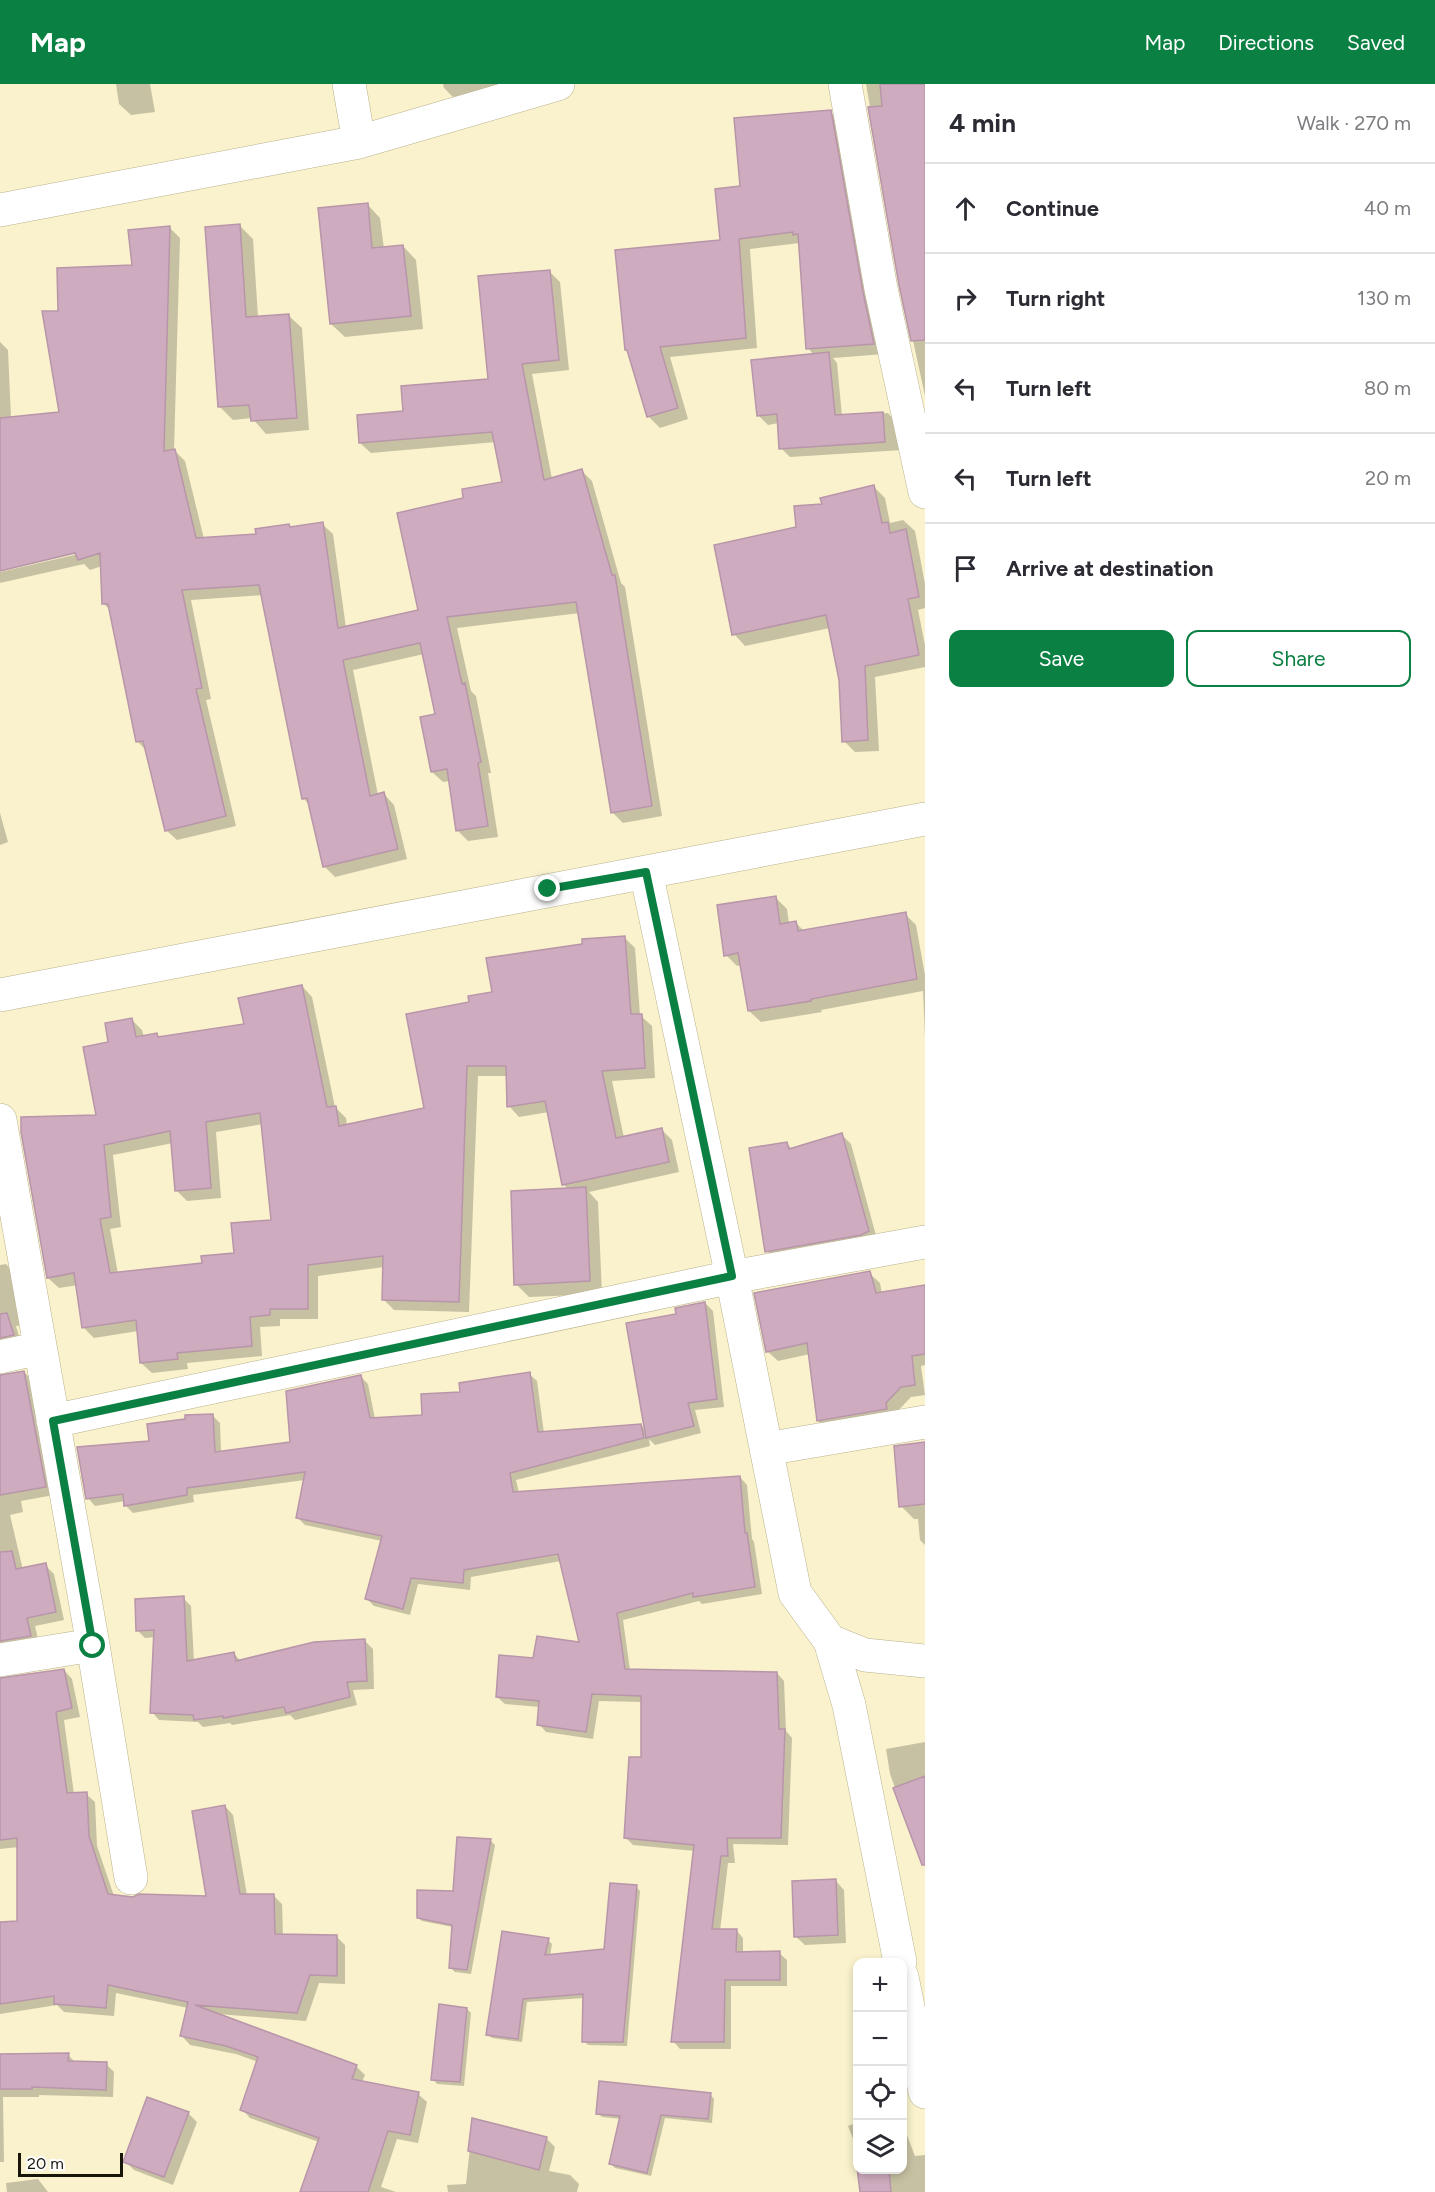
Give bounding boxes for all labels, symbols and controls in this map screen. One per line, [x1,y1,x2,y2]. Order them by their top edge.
text: Map [30,25,86,59]
text: Map [1144,30,1185,55]
text: Directions [1218,30,1314,55]
text: Saved [1347,30,1405,55]
text: 4 min [949,107,1016,139]
text: Walk · 270 m [1297,111,1411,135]
icon: ahead [949,192,982,225]
text: Continue [1006,195,1099,222]
text: 40 m [1364,196,1411,220]
icon: right [949,282,982,315]
text: Turn right [1006,285,1105,312]
text: 130 m [1357,286,1411,310]
icon: left [949,372,982,405]
text: Turn left [1006,375,1092,402]
text: 80 m [1364,376,1411,400]
icon: left [949,462,982,495]
text: Turn left [1006,465,1092,492]
text: 20 m [1365,466,1411,490]
icon: arrive [949,552,982,585]
text: Arrive at destination [1006,555,1214,582]
button: Save [949,630,1174,687]
button: Share [1186,630,1411,687]
route end [534,875,560,901]
route start [79,1632,105,1658]
map controls [853,1958,907,2174]
button: + [853,1958,907,2012]
button: − [853,2012,907,2066]
button: locate [853,2066,907,2120]
button: layers [853,2120,907,2174]
scale bar [18,2150,123,2178]
text: 20 m [27,2154,64,2173]

